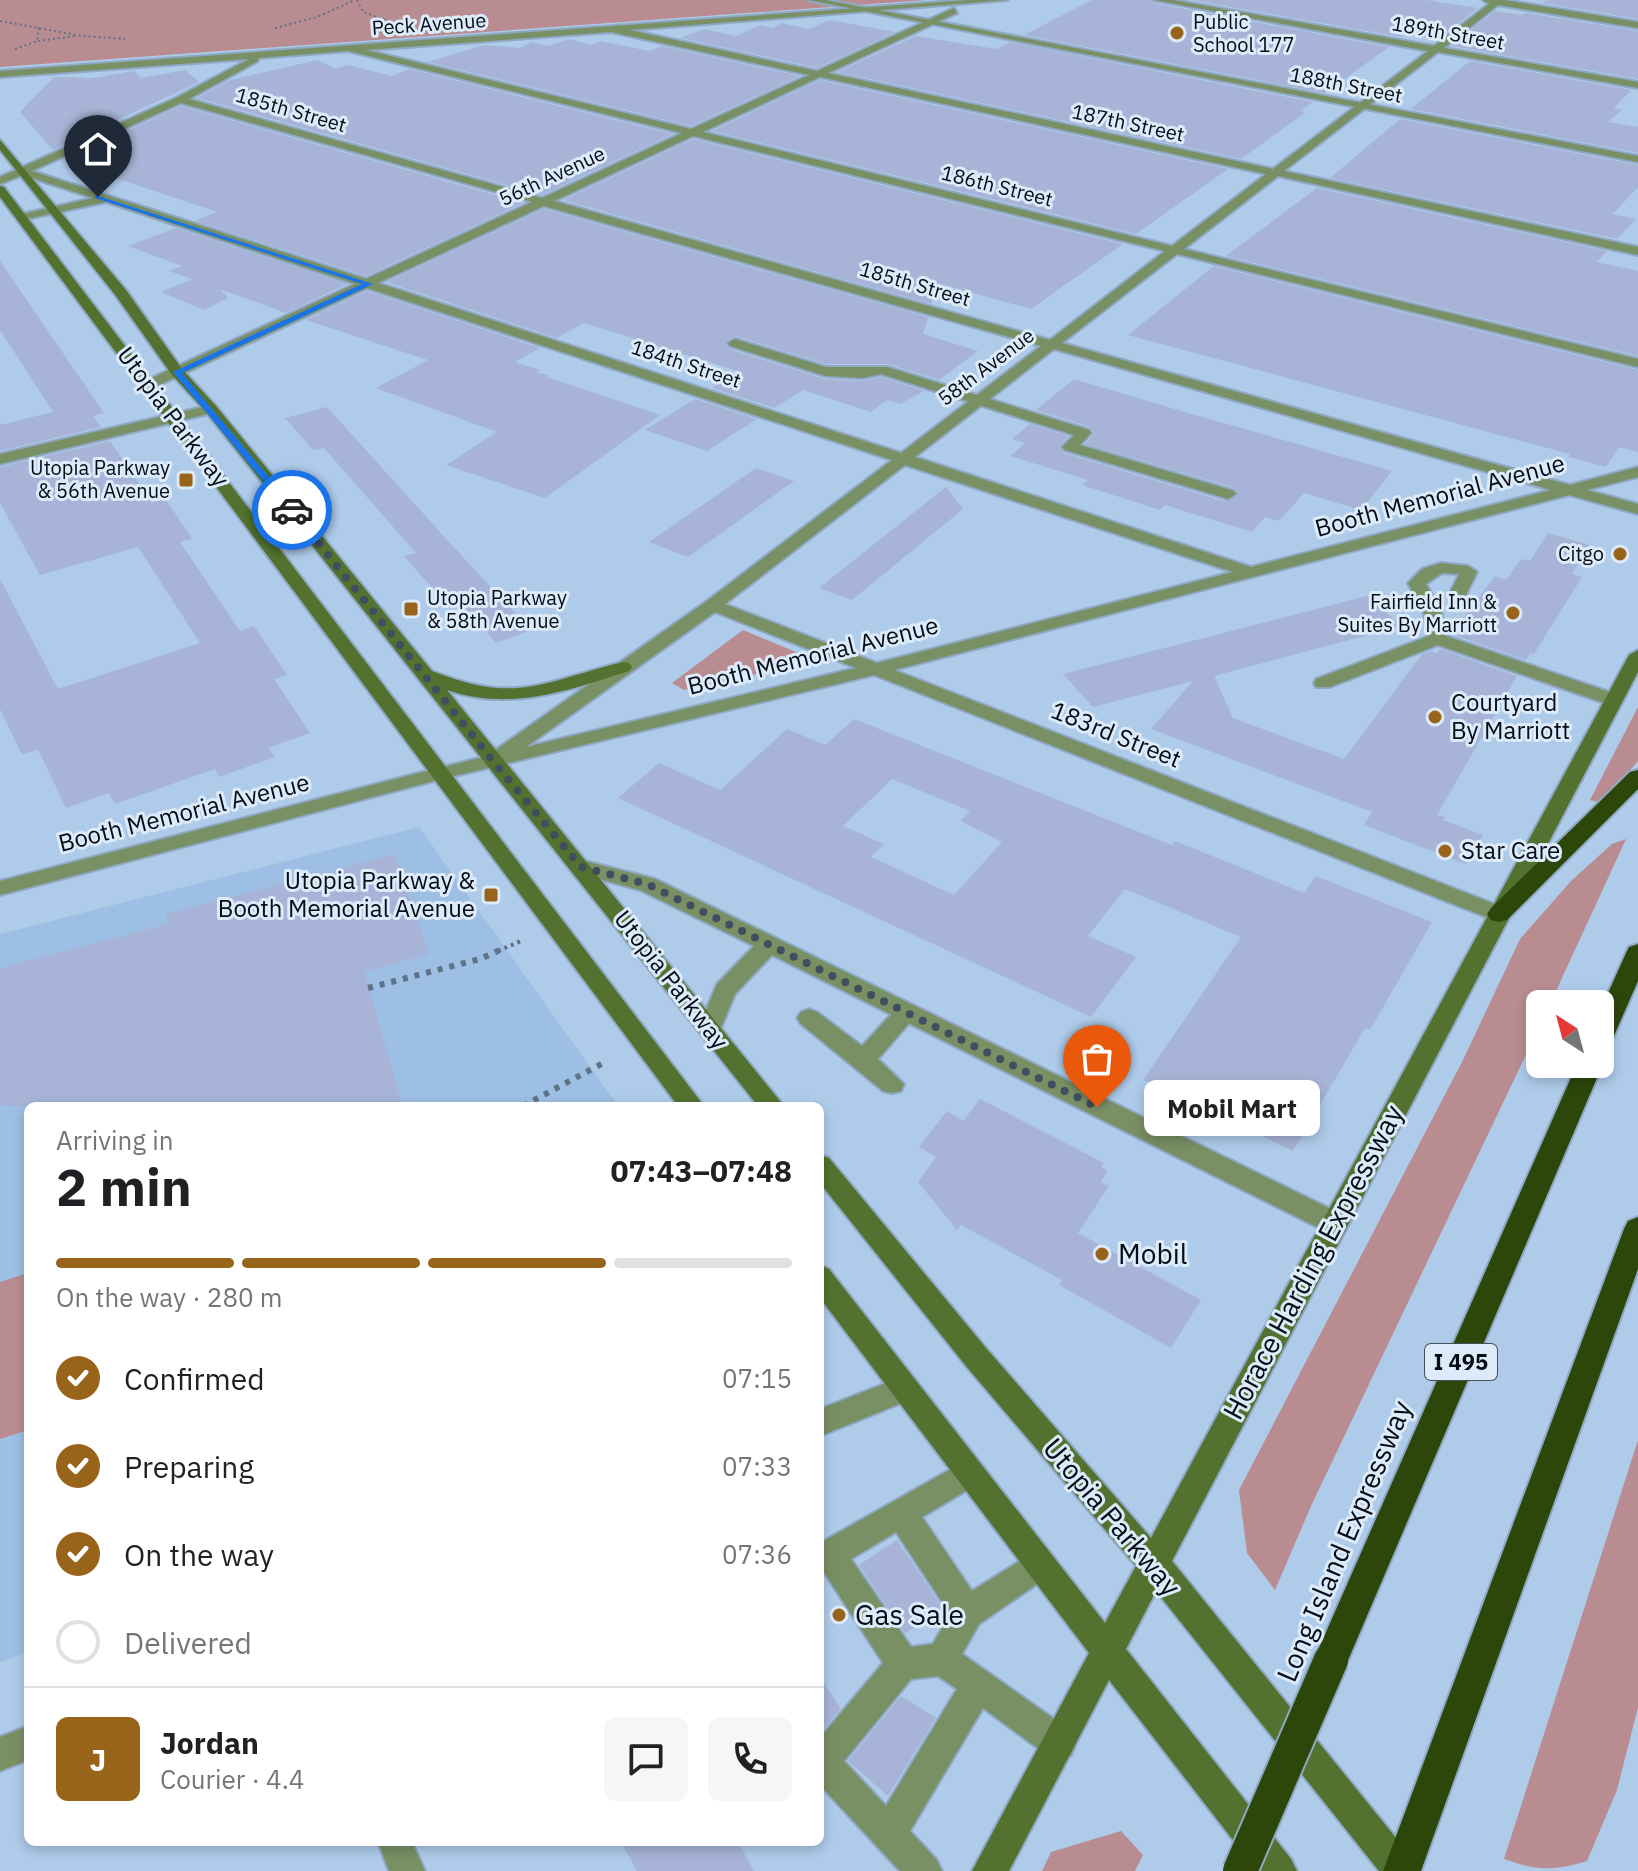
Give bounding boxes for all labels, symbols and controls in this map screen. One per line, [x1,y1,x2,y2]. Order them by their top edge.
street label: Peck Avenue [371,6,487,41]
place label: Public School 177 [1193,8,1295,58]
street label: 189th Street [1390,9,1507,56]
marker: Public School 177 [1168,24,1186,42]
street label: 188th Street [1288,60,1405,109]
street label: 185th Street [233,81,350,138]
street label: 187th Street [1070,97,1187,148]
pin [64,115,132,197]
icon: home [76,127,120,171]
street label: 56th Avenue [494,139,609,212]
street label: 186th Street [939,159,1056,212]
street label: 185th Street [857,255,974,312]
street label: 58th Avenue [932,322,1039,412]
street label: 184th Street [628,333,745,394]
street label: Utopia Parkway [110,340,237,493]
street label: Booth Memorial Avenue [1311,446,1568,544]
place label: Utopia Parkway & 56th Avenue [30,454,170,504]
courier [252,470,332,550]
marker: Utopia Parkway & 56th Avenue [177,471,195,489]
icon: car [270,488,314,532]
place label: Citgo [1558,540,1604,567]
marker: Citgo [1611,545,1629,563]
place label: Utopia Parkway & 58th Avenue [427,584,567,634]
place label: Fairfield Inn & Suites By Marriott [1337,588,1497,638]
marker: Utopia Parkway & 58th Avenue [402,600,420,618]
marker: Fairfield Inn & Suites By Marriott [1504,604,1522,622]
street label: Booth Memorial Avenue [684,608,941,702]
place label: Courtyard By Marriott [1451,686,1570,746]
street label: 183rd Street [1047,694,1186,775]
marker: Courtyard By Marriott [1426,708,1444,726]
street label: Booth Memorial Avenue [55,765,312,859]
place label: Star Care [1461,834,1560,866]
marker: Star Care [1436,842,1454,860]
place label: Utopia Parkway & Booth Memorial Avenue [218,864,475,924]
marker: Utopia Parkway & Booth Memorial Avenue [482,886,500,904]
street label: Utopia Parkway [607,903,736,1055]
north arrow [1526,990,1614,1078]
map controls [1526,990,1614,1078]
pin [1063,1025,1131,1107]
icon: bag [1075,1037,1119,1081]
callout: Mobil Mart [1145,1079,1321,1135]
text: Mobil Mart [1167,1091,1297,1125]
street label: Horace Harding Expressway [1214,1098,1411,1425]
text: Arriving in [56,1123,173,1157]
text: 07:43–07:48 [611,1151,792,1190]
text: 2 min [56,1153,192,1220]
place label: Mobil [1118,1235,1187,1272]
marker: Mobil [1093,1245,1111,1263]
text: On the way · 280 m [56,1280,282,1314]
road number: I 495 [1425,1344,1497,1380]
icon: check [56,1356,100,1400]
text: Confirmed [124,1359,265,1398]
text: 07:15 [722,1361,792,1395]
street label: Long Island Expressway [1268,1395,1420,1687]
street label: Utopia Parkway [1035,1430,1190,1604]
icon: check [56,1444,100,1488]
text: Preparing [124,1447,254,1486]
text: 07:33 [722,1449,792,1483]
icon: check [56,1532,100,1576]
text: On the way [124,1535,274,1574]
text: 07:36 [722,1537,792,1571]
place label: Gas Sale [855,1596,964,1633]
marker: Gas Sale [830,1606,848,1624]
text: Delivered [124,1623,252,1662]
button: chat [604,1717,688,1801]
button: phone [708,1717,792,1801]
text: Jordan [160,1723,259,1762]
text: J [90,1740,106,1779]
text: Courier · 4.4 [160,1762,304,1796]

